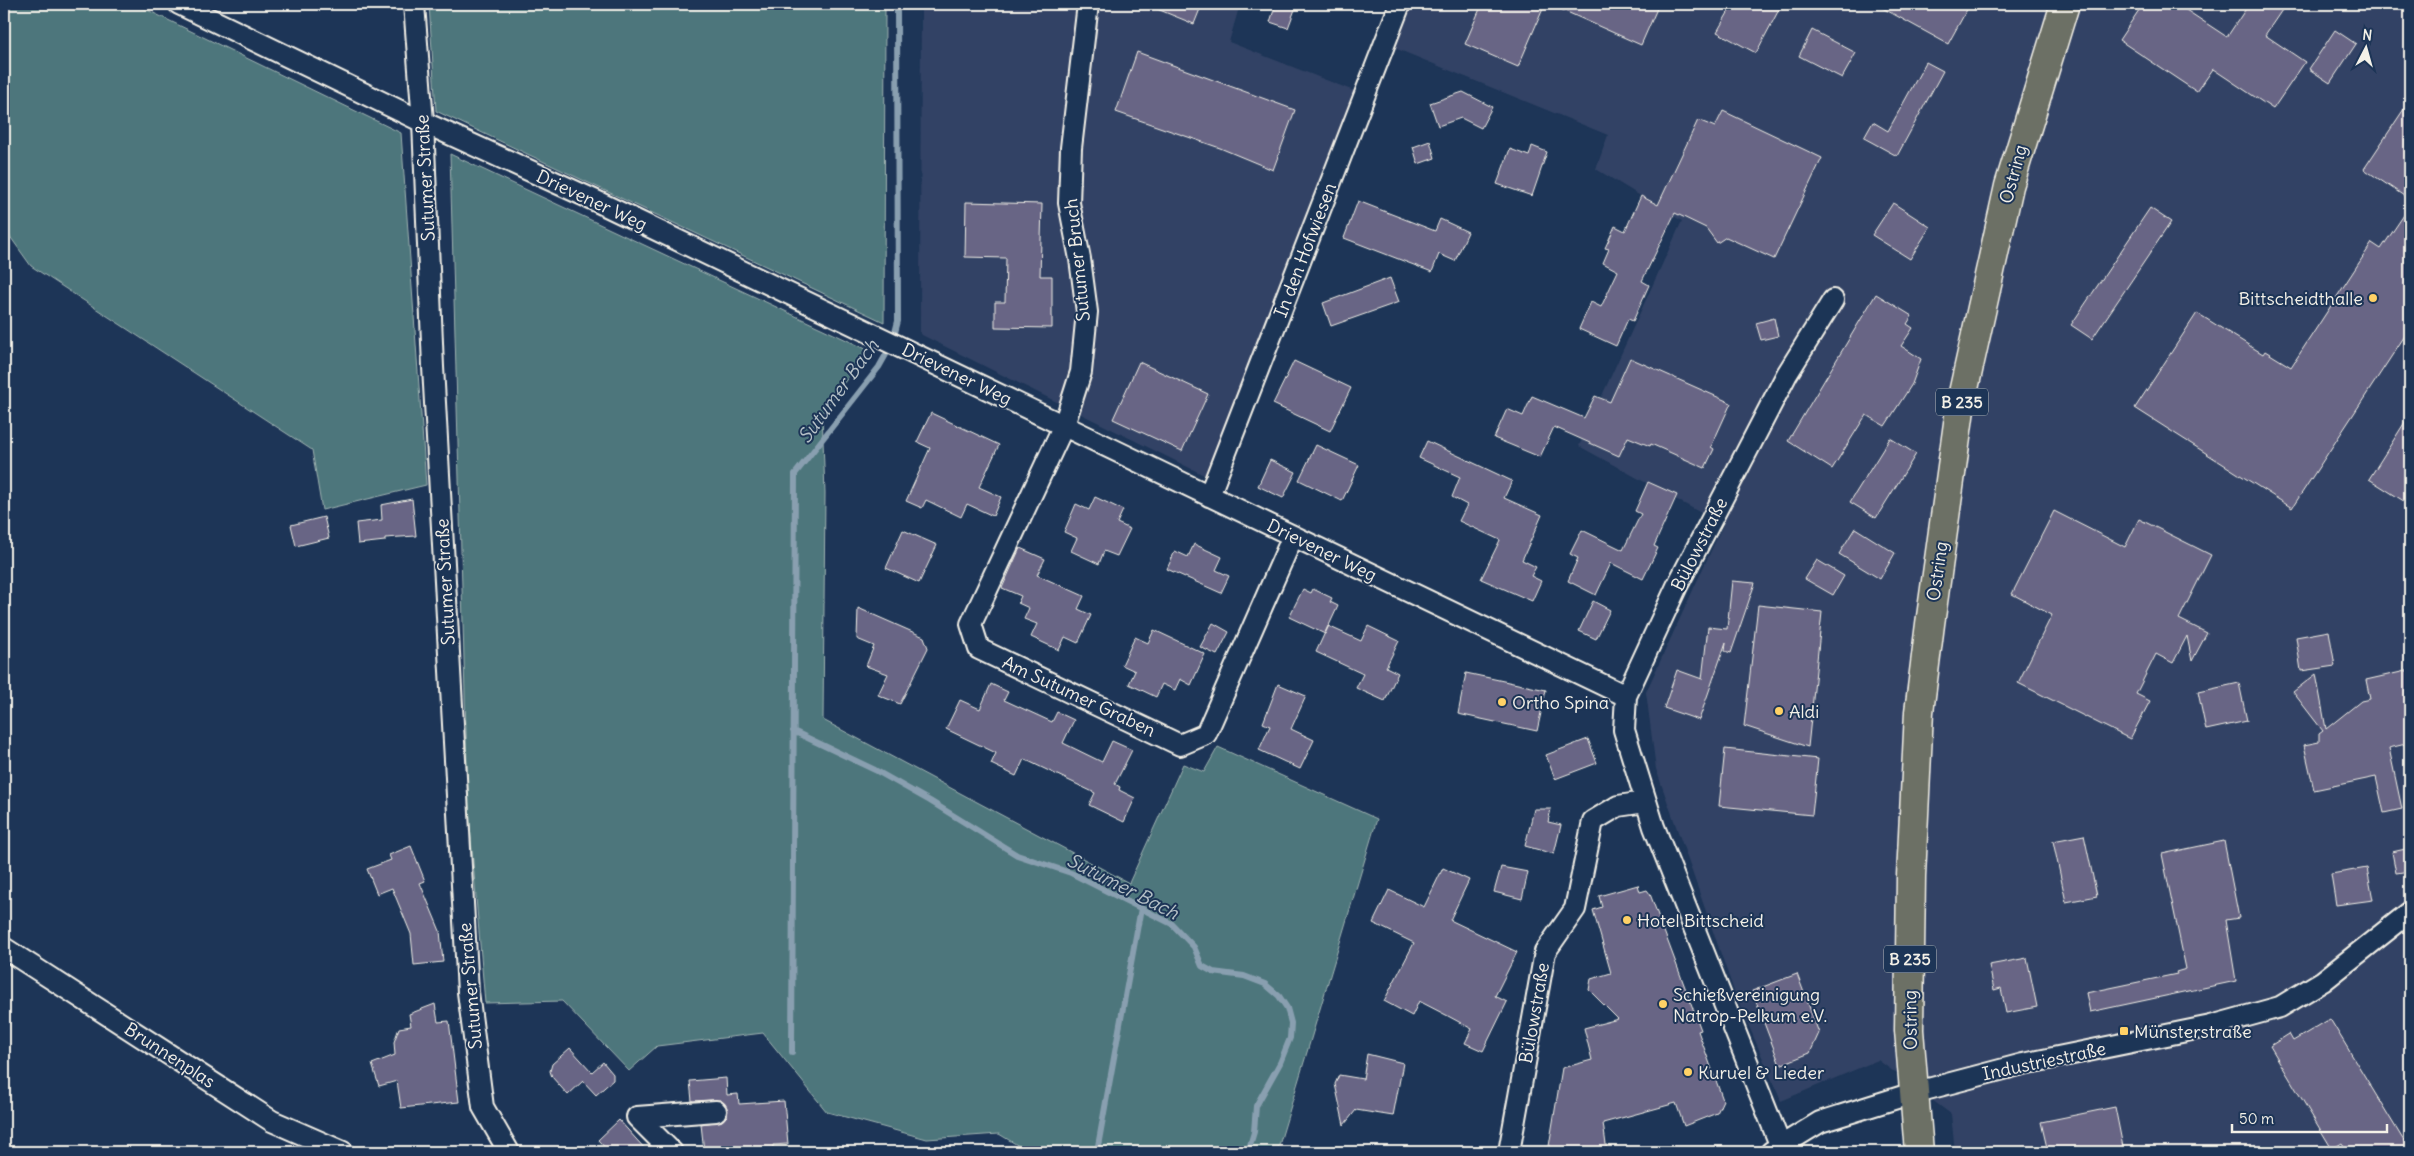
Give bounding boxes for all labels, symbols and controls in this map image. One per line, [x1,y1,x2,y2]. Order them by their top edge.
north arrow [2342,22,2392,72]
text: N [2362,26,2373,45]
street label: Sutumer Straße [410,114,440,242]
street label: Ostring [1994,142,2032,206]
street label: Drievener Weg [533,164,651,236]
street label: In den Hofwiesen [1269,179,1341,321]
street label: Sutumer Bruch [1059,197,1095,323]
place label: Bittscheidthalle [2238,287,2363,310]
marker: Bittscheidthalle [2367,292,2379,304]
water label: Sutumer Bach [792,334,884,447]
street label: Drievener Weg [898,337,1016,411]
road number: B 235 [1936,388,1988,416]
street label: Bülowstraße [1666,493,1732,595]
street label: Drievener Weg [1263,513,1381,587]
street label: Sutumer Straße [430,518,460,646]
street label: Ostring [1921,540,1953,602]
street label: Am Sutumer Graben [999,650,1159,742]
place label: Ortho Spina [1512,691,1609,714]
marker: Ortho Spina [1496,696,1508,708]
place label: Aldi [1789,700,1819,723]
marker: Aldi [1773,705,1785,717]
water label: Sutumer Bach [1063,848,1184,925]
place label: Hotel Bittscheid [1637,909,1764,932]
marker: Hotel Bittscheid [1621,914,1633,926]
street label: Sutumer Straße [453,922,487,1050]
road number: B 235 [1884,946,1936,972]
street label: Bülowstraße [1514,961,1554,1065]
place label: Schießvereinigung Natrop-Pelkum e.V. [1673,983,1827,1027]
street label: Ostring [1898,990,1922,1050]
marker: Schießvereinigung Natrop-Pelkum e.V. [1657,998,1669,1010]
street label: Brunnenplas [120,1017,220,1093]
place label: Münsterstraße [2134,1020,2252,1043]
marker: Münsterstraße [2118,1025,2130,1037]
street label: Industriestraße [1980,1037,2108,1085]
place label: Kuruel & Lieder [1698,1061,1825,1084]
marker: Kuruel & Lieder [1682,1066,1694,1078]
scale bar [2232,1101,2386,1133]
text: 50 m [2239,1109,2274,1128]

